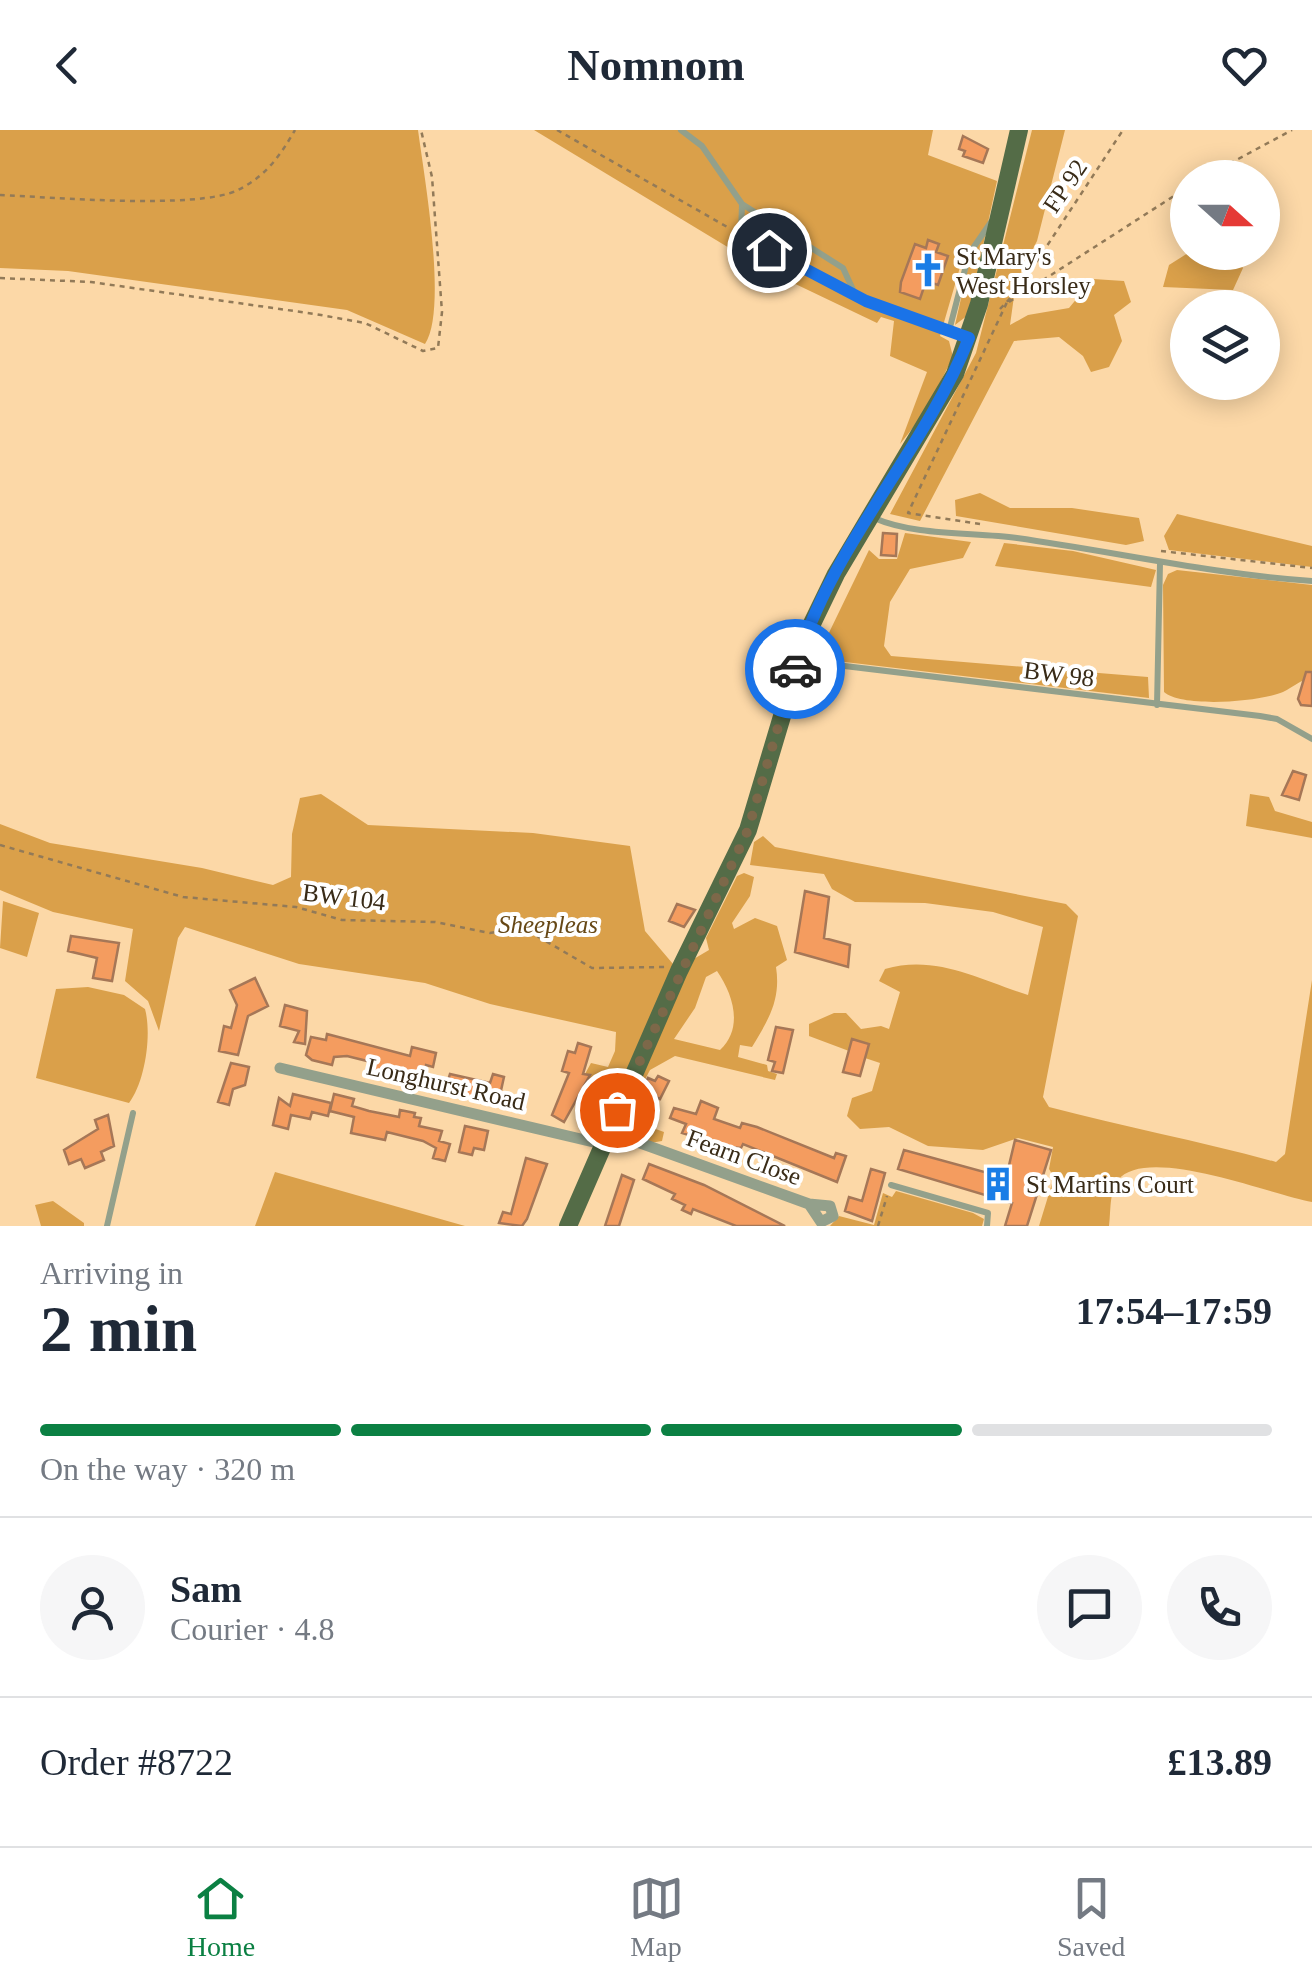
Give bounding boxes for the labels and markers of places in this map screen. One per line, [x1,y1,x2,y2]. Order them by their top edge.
pin [727,208,812,293]
place label: St Mary's West Horsley [956,243,1091,299]
church icon: St Mary's West Horsley [909,251,947,289]
pin [575,1068,660,1153]
building icon: St Martins Court [979,1165,1017,1203]
place label: St Martins Court [1026,1171,1194,1198]

